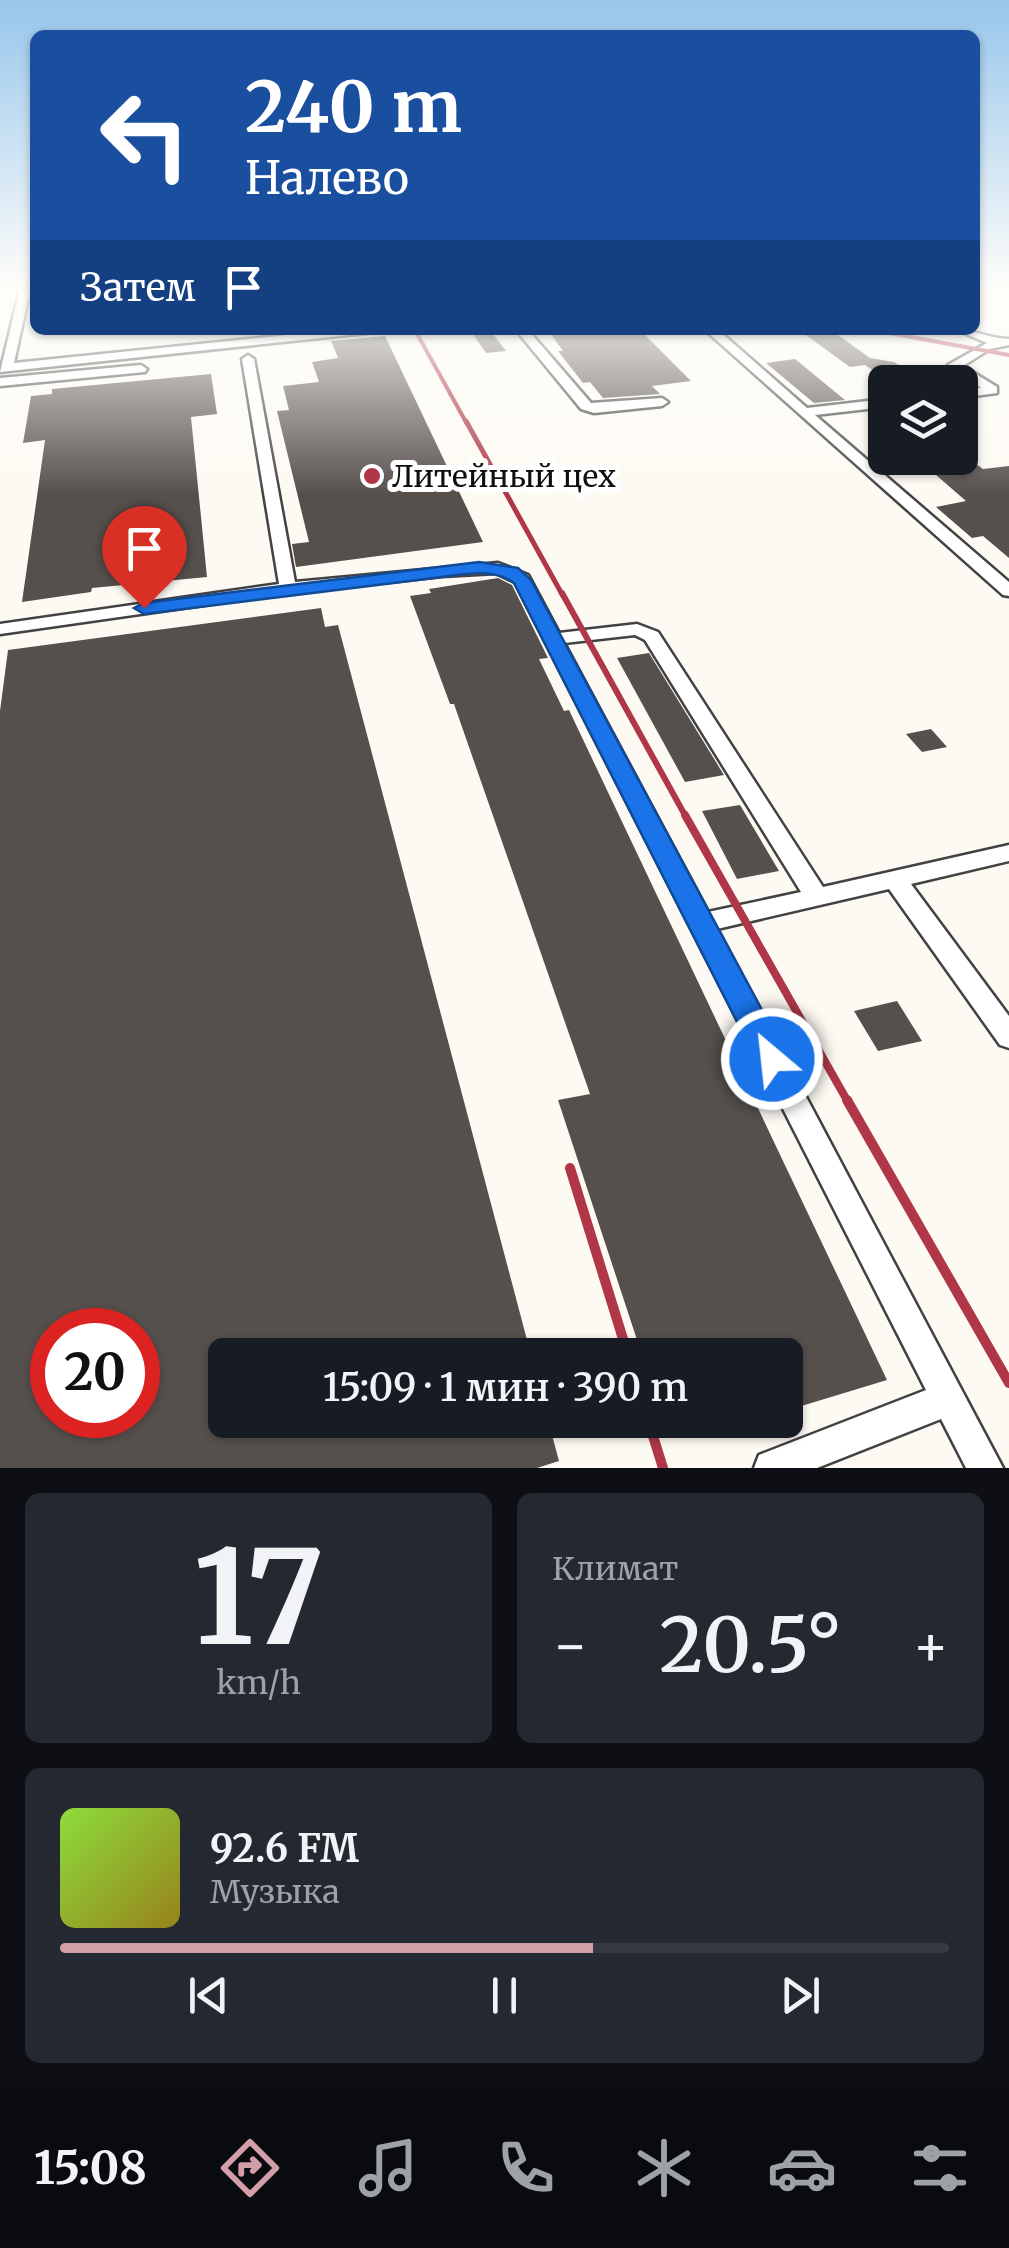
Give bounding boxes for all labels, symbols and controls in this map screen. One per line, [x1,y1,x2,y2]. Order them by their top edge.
text: 240 m [245,63,462,151]
icon: left [80,70,210,200]
text: Налево [245,150,409,206]
icon: arrive [216,260,271,315]
text: Затем [80,264,196,311]
map controls [868,365,978,475]
button: layers [868,365,978,475]
place label: Литейный цех [392,457,616,495]
marker: Литейный цех [361,465,383,487]
pin [102,506,187,609]
icon: arrive [117,521,172,576]
position arrow [720,1007,824,1111]
speed limit sign: 20 [30,1308,160,1438]
text: 15:09 · 1 мин · 390 m [323,1364,688,1411]
text: 17 [193,1516,324,1679]
text: Климат [552,1549,678,1589]
text: 20.5° [659,1598,842,1692]
text: − [552,1611,589,1680]
text: + [912,1611,949,1680]
text: km/h [216,1663,301,1703]
text: 92.6 FM [210,1825,359,1872]
text: Музыка [210,1872,340,1912]
icon: previous [181,1968,236,2023]
icon: pause [477,1968,532,2023]
icon: next [773,1968,828,2023]
icon: directions [215,2133,285,2203]
icon: music [353,2133,423,2203]
icon: phone [491,2133,561,2203]
icon: climate [629,2133,699,2203]
icon: car [767,2133,837,2203]
icon: filters [905,2133,975,2203]
text: 15:08 [34,2140,147,2196]

